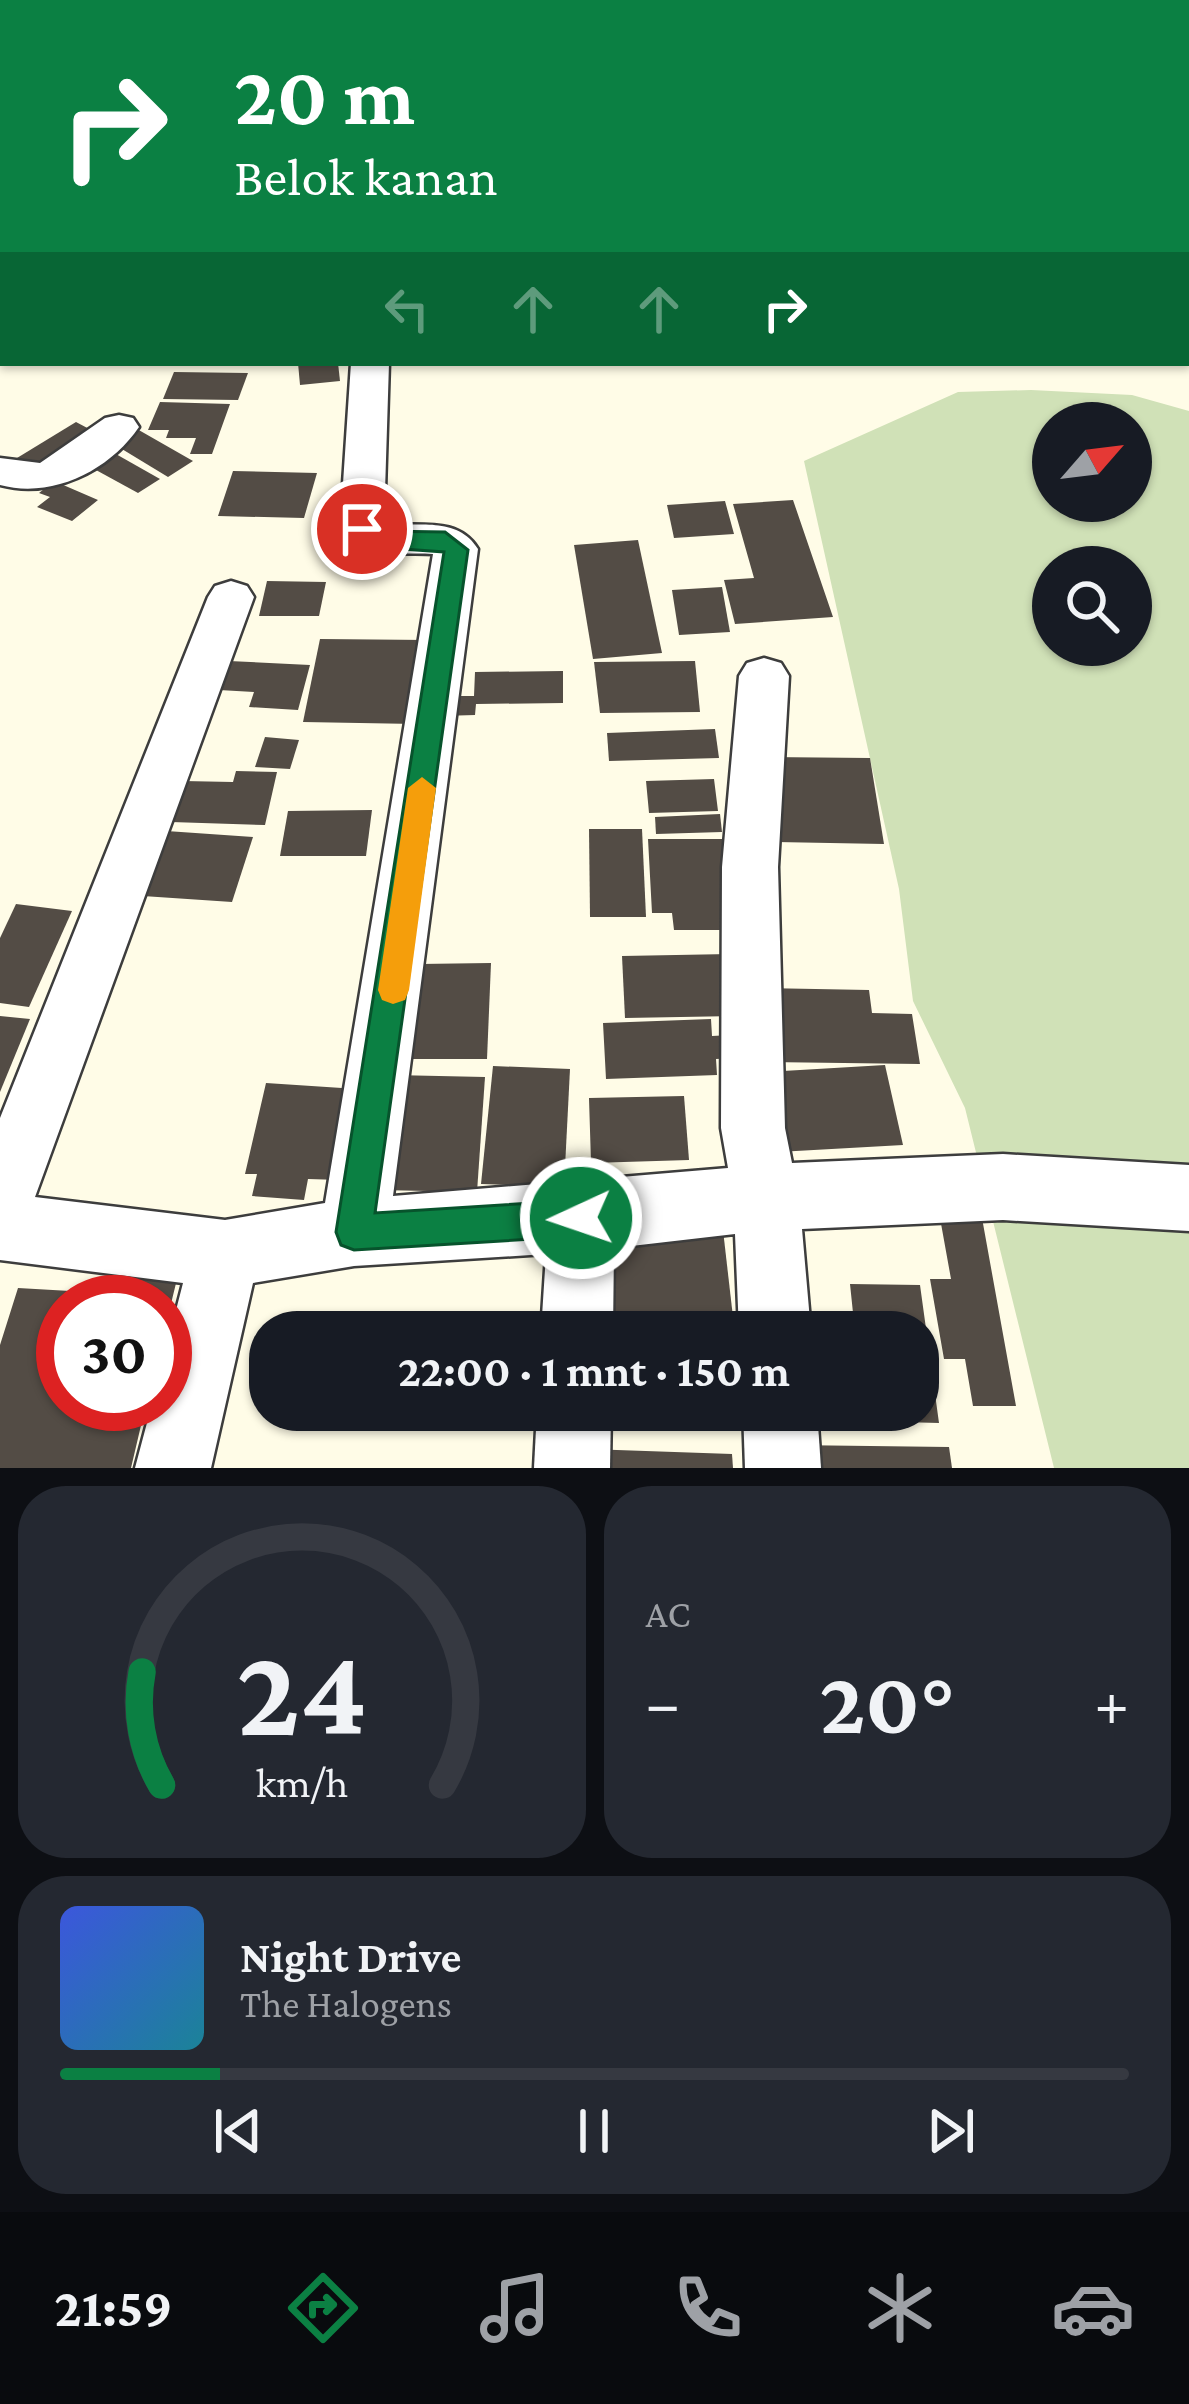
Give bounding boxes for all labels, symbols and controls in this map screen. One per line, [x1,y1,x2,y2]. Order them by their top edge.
icon: right [36,48,192,204]
text: 20 m [234,49,415,142]
text: Belok kanan [234,147,498,207]
icon: left [374,276,440,342]
icon: ahead [500,276,566,342]
icon: ahead [626,276,692,342]
icon: right [752,276,818,342]
north arrow [1032,402,1152,522]
map controls [1032,402,1152,666]
pin [311,478,413,580]
icon: arrive [329,496,395,562]
button: search [1032,546,1152,666]
position arrow [518,1155,644,1281]
speed limit sign: 30 [36,1275,192,1431]
text: 22:00 · 1 mnt · 150 m [398,1346,790,1396]
text: AC [646,1592,690,1635]
text: 24 [236,1622,367,1761]
text: 20° [819,1652,955,1752]
text: − [646,1666,680,1739]
text: + [1094,1666,1129,1739]
text: km/h [256,1759,348,1806]
text: Night Drive [240,1932,461,1982]
text: The Halogens [240,1982,452,2025]
icon: previous [205,2098,271,2164]
icon: pause [561,2098,627,2164]
icon: next [918,2098,984,2164]
icon: directions [281,2266,365,2350]
icon: music [473,2266,557,2350]
icon: phone [666,2266,750,2350]
icon: climate [858,2266,942,2350]
icon: car [1051,2266,1135,2350]
text: 21:59 [54,2278,172,2338]

